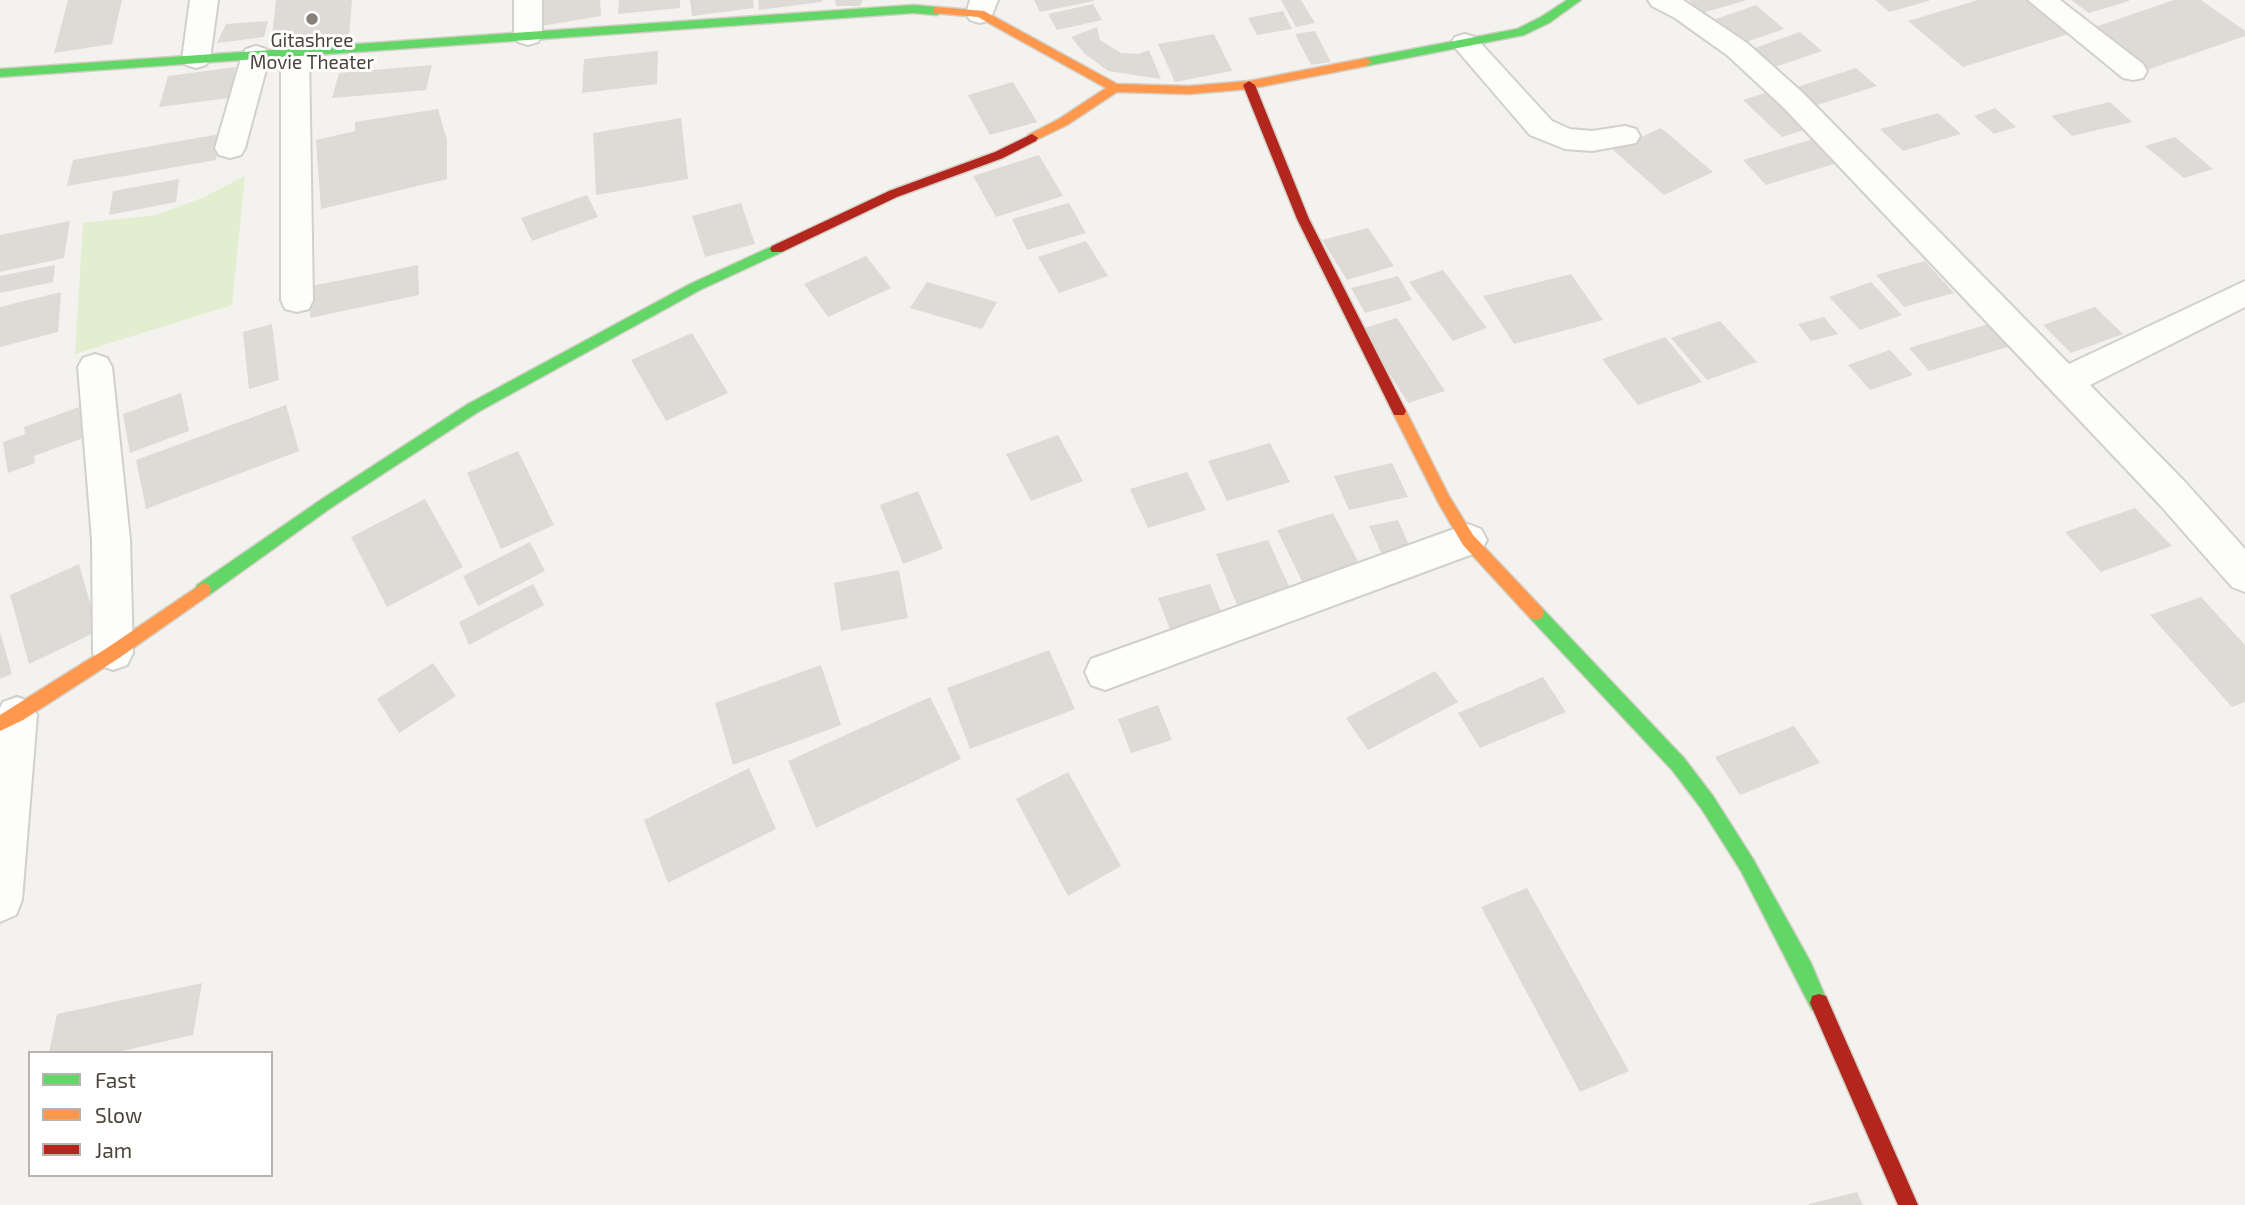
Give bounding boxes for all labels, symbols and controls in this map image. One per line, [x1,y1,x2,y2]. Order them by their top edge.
marker: Gitashree Movie Theater [304,11,320,27]
place label: Gitashree Movie Theater [250,30,374,74]
legend [28,1051,273,1177]
text: Fast [95,1067,136,1092]
text: Slow [95,1102,142,1127]
text: Jam [95,1137,132,1162]

